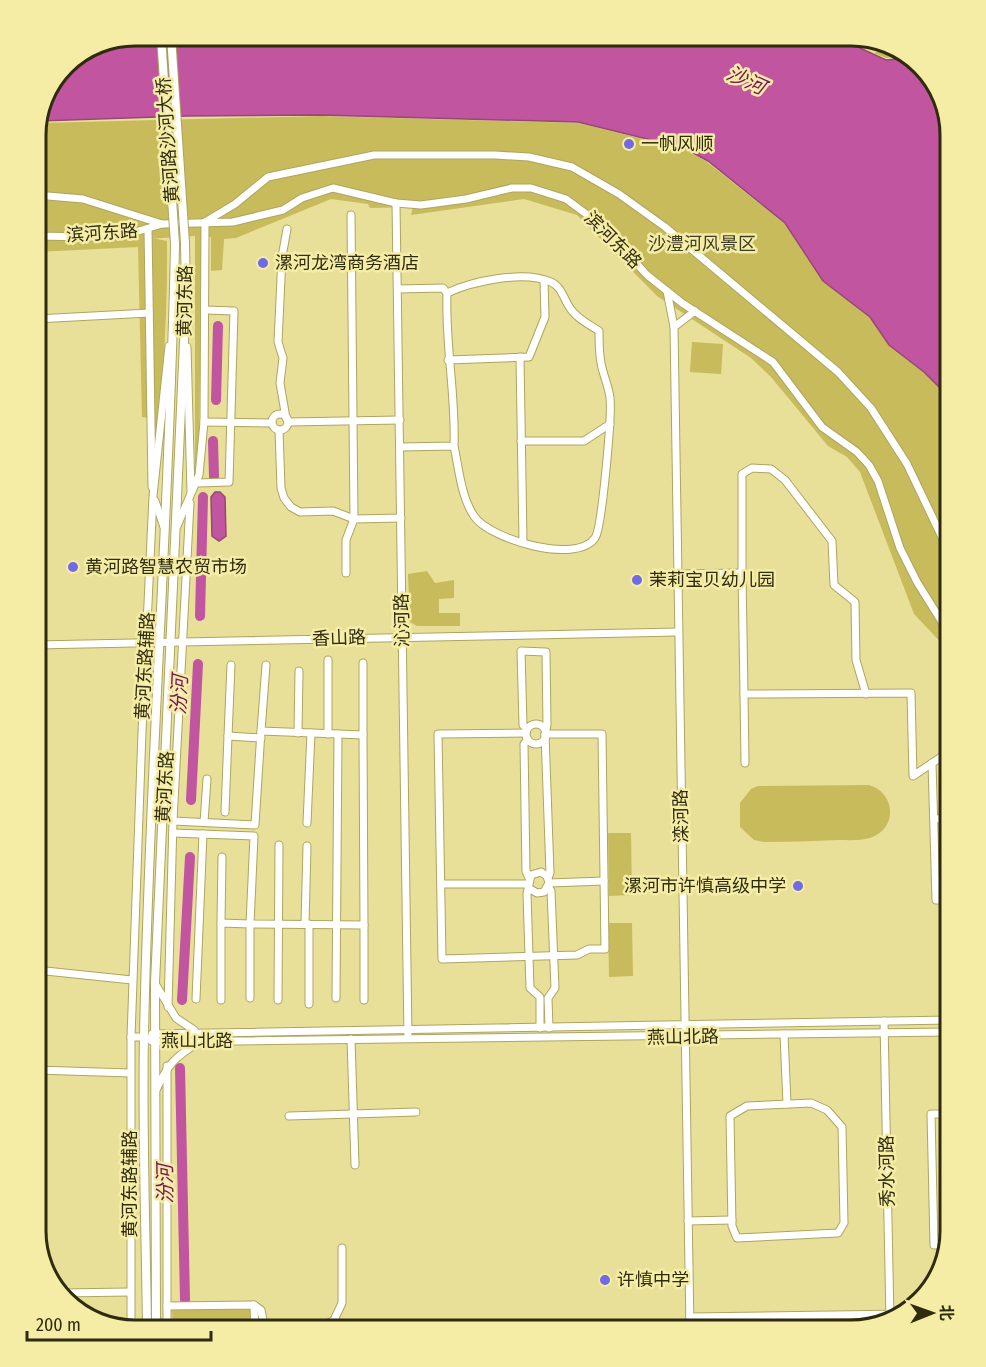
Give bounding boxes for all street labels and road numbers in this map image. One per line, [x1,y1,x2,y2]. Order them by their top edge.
street label: 黄河路沙河大桥 [153,76,183,204]
street label: 滨河东路 [580,207,646,273]
street label: 滨河东路 [65,220,139,246]
street label: 黄河东路 [173,265,197,337]
street label: 沁河路 [391,593,413,647]
street label: 黄河东路辅路 [131,611,159,721]
street label: 香山路 [312,626,366,650]
street label: 黄河东路 [152,750,178,824]
street label: 滦河路 [670,789,692,843]
street label: 燕山北路 [647,1025,719,1049]
street label: 燕山北路 [161,1030,233,1052]
street label: 黄河东路辅路 [119,1130,141,1238]
street label: 秀水河路 [875,1135,899,1207]

